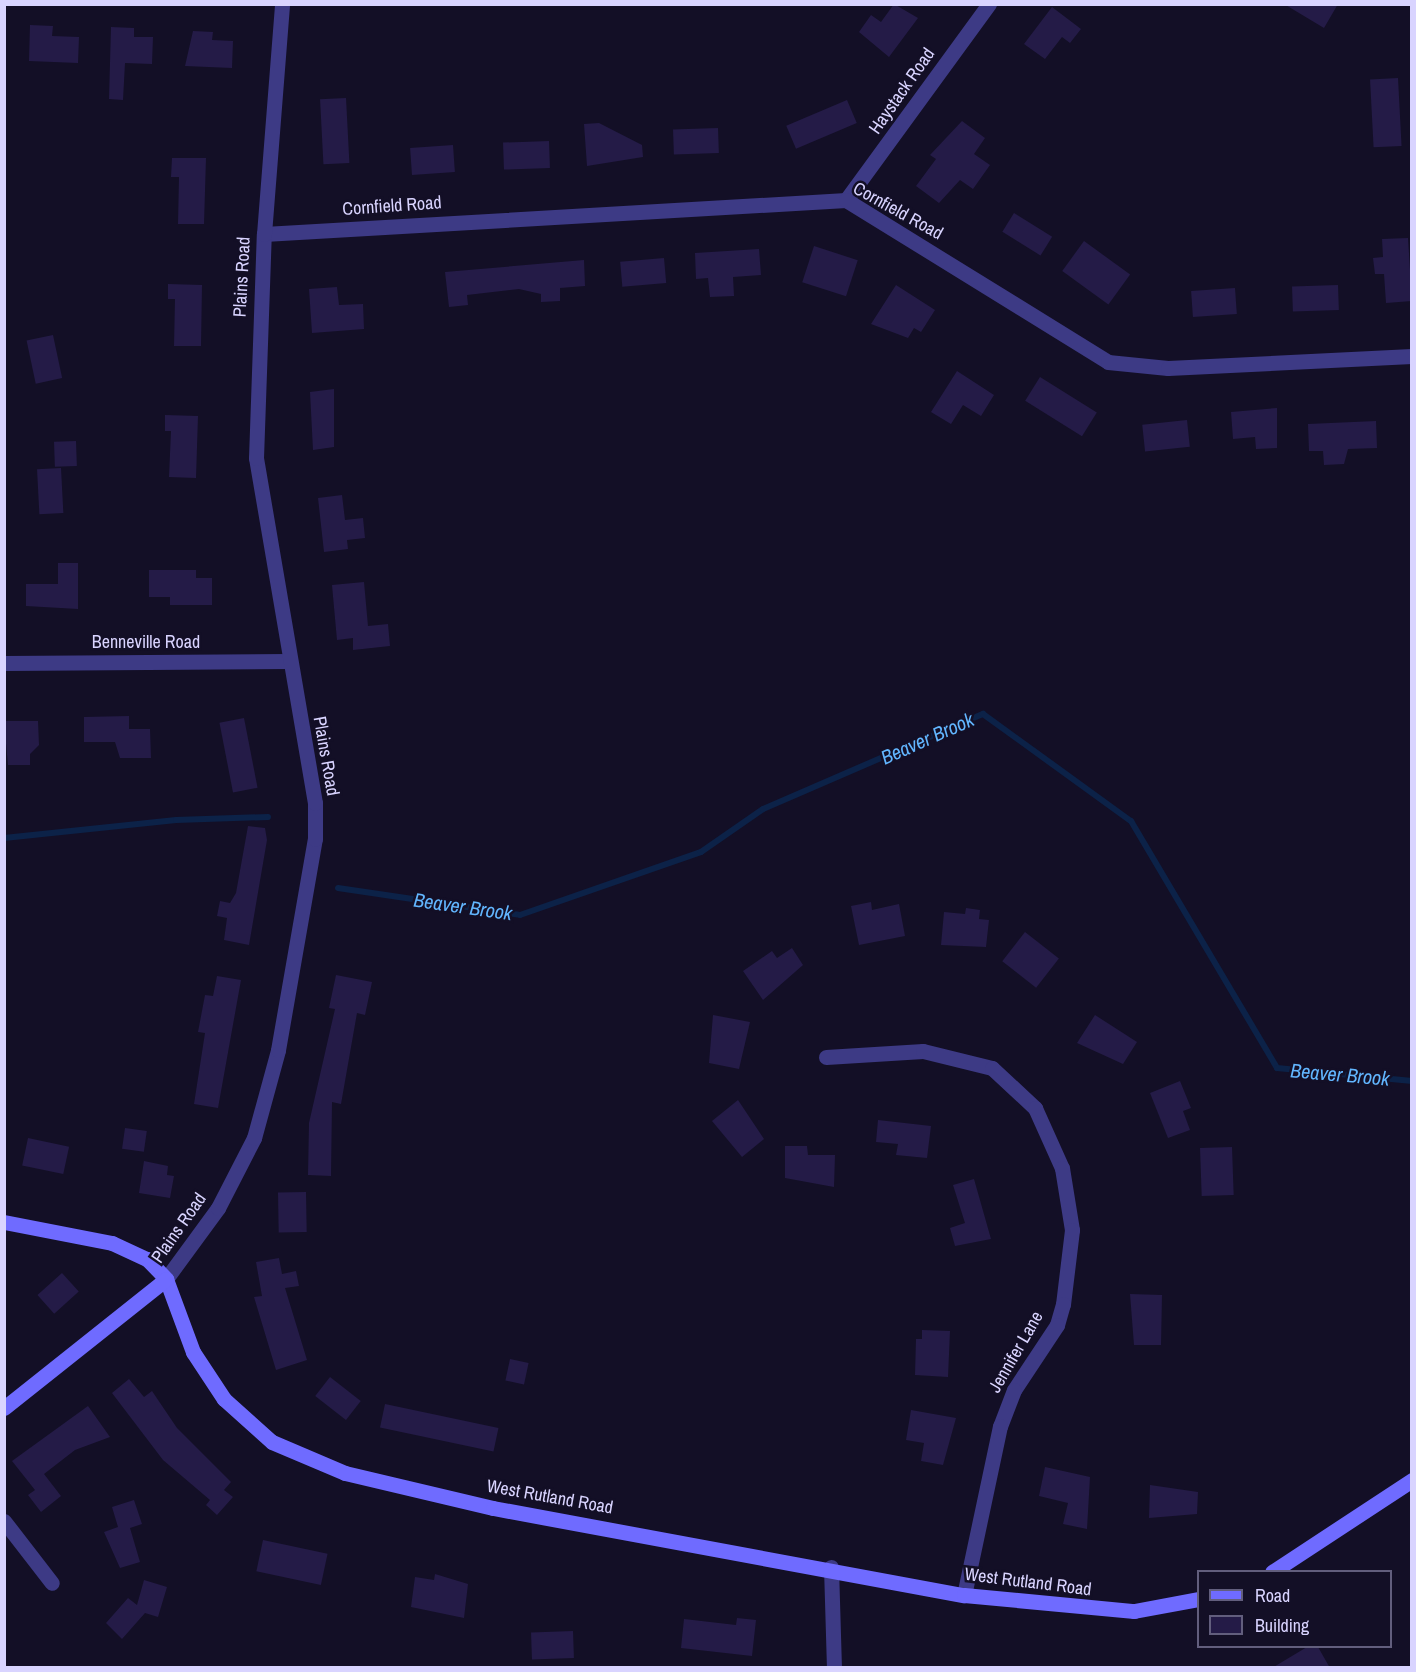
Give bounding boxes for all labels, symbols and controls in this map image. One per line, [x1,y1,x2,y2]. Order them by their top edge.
street label: Haystack Road [864,44,940,138]
street label: Cornfield Road [849,177,947,245]
street label: Cornfield Road [342,192,442,220]
street label: Plains Road [229,236,255,318]
street label: Benneville Road [92,631,200,653]
water label: Beaver Brook [877,707,977,769]
street label: Plains Road [308,715,344,797]
water label: Beaver Brook [412,887,514,925]
water label: Beaver Brook [1289,1058,1391,1090]
street label: Plains Road [147,1189,211,1267]
street label: Jennifer Lane [984,1308,1048,1396]
street label: West Rutland Road [485,1475,615,1519]
street label: West Rutland Road [963,1563,1093,1601]
legend [1197,1570,1392,1648]
text: Road [1255,1583,1290,1608]
text: Building [1255,1613,1309,1638]

